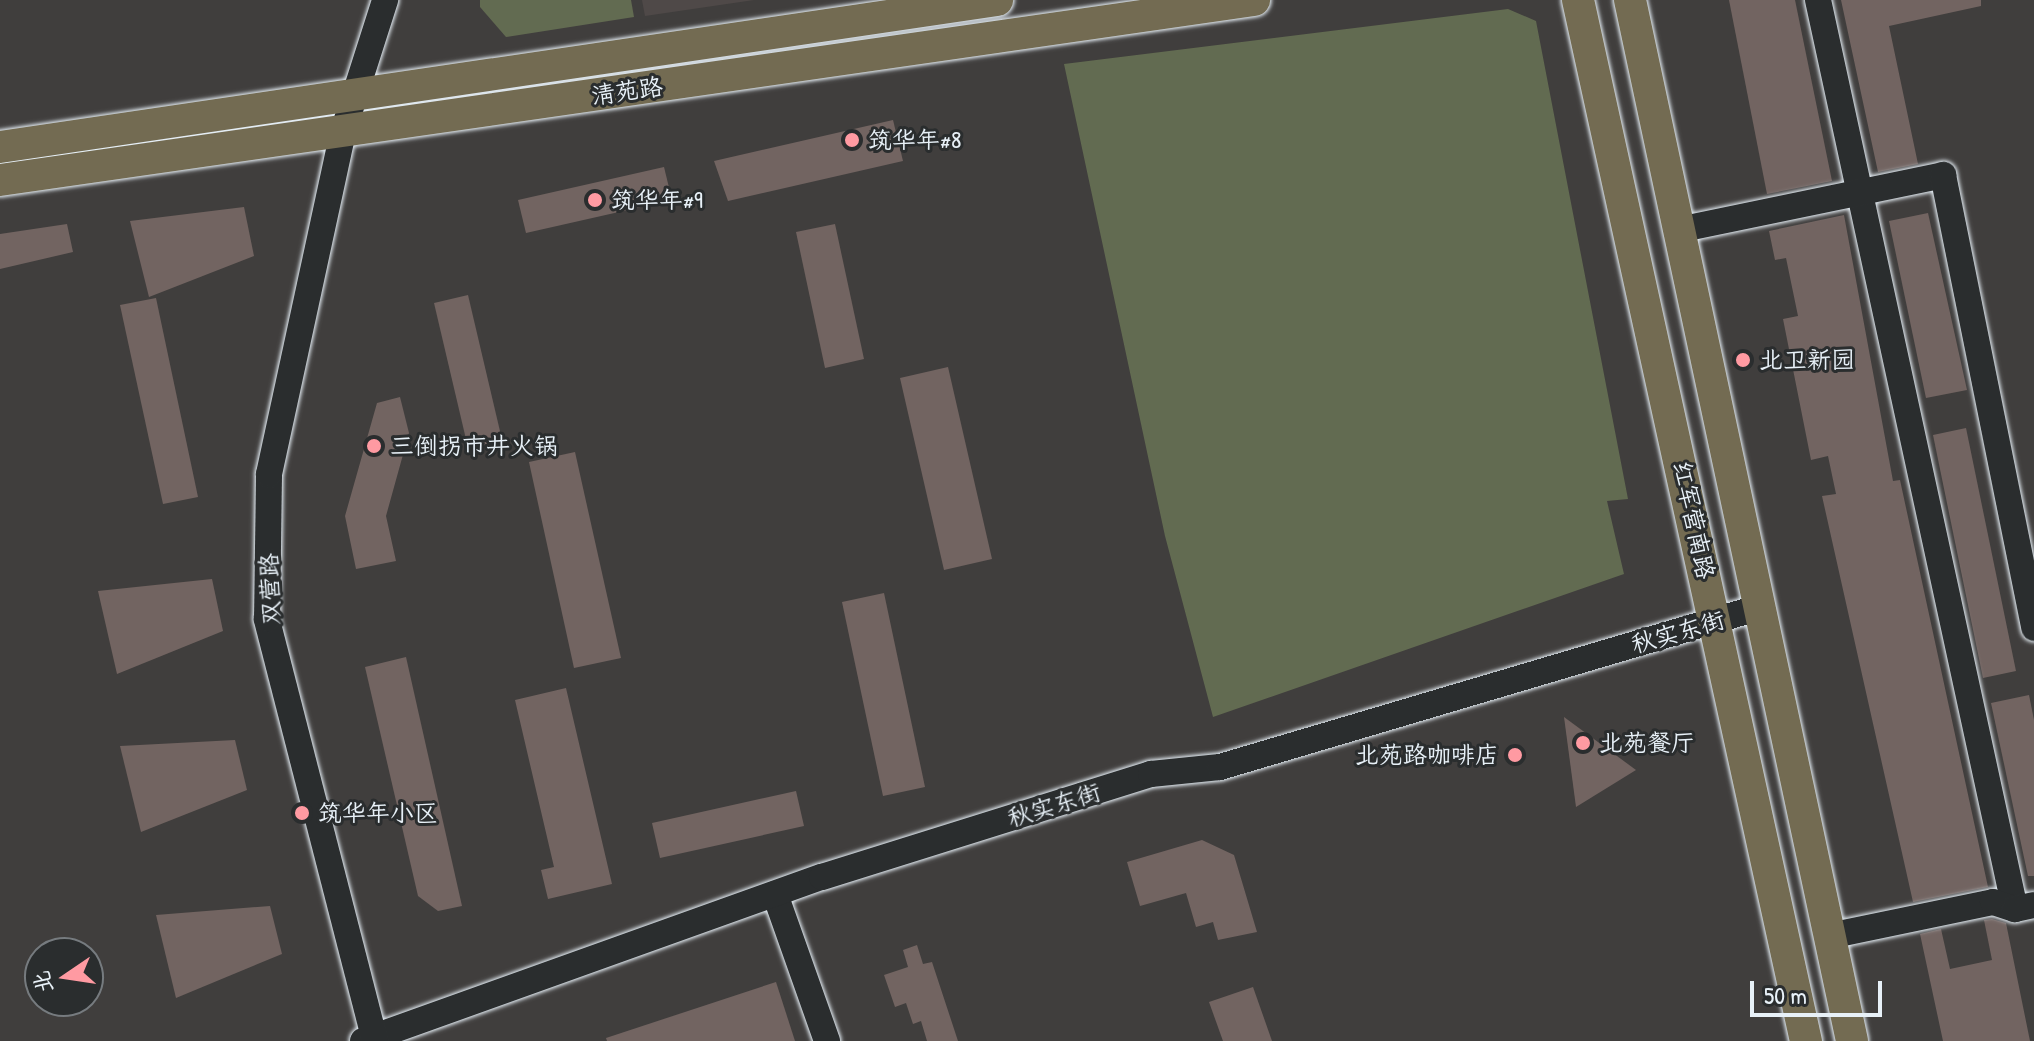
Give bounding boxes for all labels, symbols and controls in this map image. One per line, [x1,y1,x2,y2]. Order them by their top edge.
street label: 清苑路 [589,72,665,110]
place label: 筑华年#8 [868,126,961,154]
marker: 筑华年#8 [843,131,861,149]
place label: 筑华年#9 [611,186,703,214]
marker: 筑华年#9 [586,191,604,209]
place label: 北卫新园 [1759,346,1855,374]
marker: 北卫新园 [1734,351,1752,369]
place label: 三倒拐市井火锅 [390,432,558,460]
marker: 三倒拐市井火锅 [365,437,383,455]
street label: 红军营南路 [1667,458,1721,582]
street label: 双营路 [254,553,286,625]
street label: 秋实东街 [1628,605,1728,659]
place label: 北苑餐厅 [1599,729,1695,757]
marker: 北苑餐厅 [1574,734,1592,752]
place label: 北苑路咖啡店 [1355,741,1499,769]
marker: 北苑路咖啡店 [1506,746,1524,764]
street label: 秋实东街 [1004,777,1104,833]
place label: 筑华年小区 [318,799,438,827]
marker: 筑华年小区 [293,804,311,822]
north arrow [24,937,104,1017]
scale bar [1754,965,1886,1015]
text: 北 [25,968,60,996]
text: 50 m [1764,979,1807,1011]

